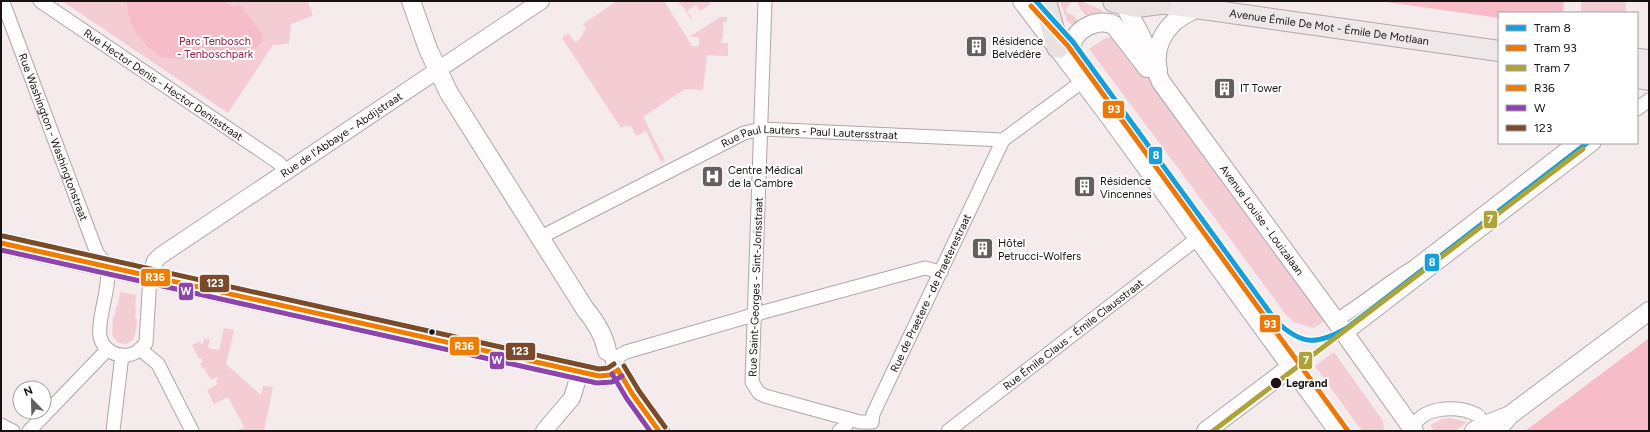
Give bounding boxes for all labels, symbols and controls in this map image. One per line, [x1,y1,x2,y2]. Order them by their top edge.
street label: Avenue Émile De Mot - Émile De Motlaan [1229,6,1430,48]
legend [1498,12,1638,144]
text: Tram 8 [1534,21,1571,35]
street label: Rue Hector Denis - Hector Denisstraat [81,26,245,143]
building icon: Résidence Belvédère [963,34,989,60]
park label: Parc Tenbosch - Tenboschpark [177,35,254,61]
place label: Résidence Belvédère [992,35,1043,61]
text: Tram 93 [1534,41,1577,55]
street label: Rue Washington - Washingtonstraat [16,51,91,223]
text: Tram 7 [1534,61,1570,75]
building icon: IT Tower [1211,75,1237,101]
text: R36 [1534,81,1555,95]
place label: IT Tower [1240,82,1282,95]
street label: Rue de l'Abbaye - Abdijstraat [278,89,405,180]
line badge: 93 [1102,100,1125,119]
text: W [1534,101,1546,115]
text: 93 [1108,103,1120,116]
text: 123 [1534,121,1552,135]
street label: Rue Paul Lauters - Paul Lautersstraat [719,122,898,150]
line badge: 8 [1148,146,1163,165]
text: 8 [1153,149,1160,162]
street label: Avenue Louise - Louizalaan [1217,162,1307,278]
hospital icon: Centre Médical de la Cambre [699,163,725,189]
place label: Centre Médical de la Cambre [728,164,803,190]
building icon: Résidence Vincennes [1072,174,1098,200]
place label: Résidence Vincennes [1100,175,1152,201]
street label: Rue Saint-Georges - Sint-Jorisstraat [746,197,766,377]
line badge: 7 [1483,210,1498,229]
street label: Rue de Praetere - de Praeterestraat [887,212,974,374]
text: 7 [1487,213,1493,226]
building icon: Hôtel Petrucci-Wolfers [969,236,995,262]
place label: Hôtel Petrucci-Wolfers [998,237,1081,263]
line badge: 8 [1424,253,1440,272]
text: 8 [1429,256,1436,269]
line badge: R36 [140,268,171,287]
text: R36 [145,271,165,284]
line badge: 123 [199,274,230,293]
street label: Rue Émile Claus - Émile Clausstraat [1000,276,1146,393]
text: 123 [206,277,224,290]
line badge: W [178,282,194,301]
text: W [181,285,192,298]
line badge: 93 [1259,314,1281,333]
text: 93 [1264,318,1276,331]
unlabelled marker [427,327,437,337]
line badge: R36 [449,336,480,356]
text: R36 [454,340,474,353]
line badge: 123 [505,342,536,361]
text: 123 [511,345,529,358]
line badge: W [489,351,505,370]
line badge: 7 [1298,351,1313,370]
text: W [492,354,503,367]
text: 7 [1303,354,1309,367]
marker: Legrand [1269,376,1283,390]
place label: Legrand [1286,377,1327,390]
north arrow [12,380,52,420]
text: N [22,384,35,399]

